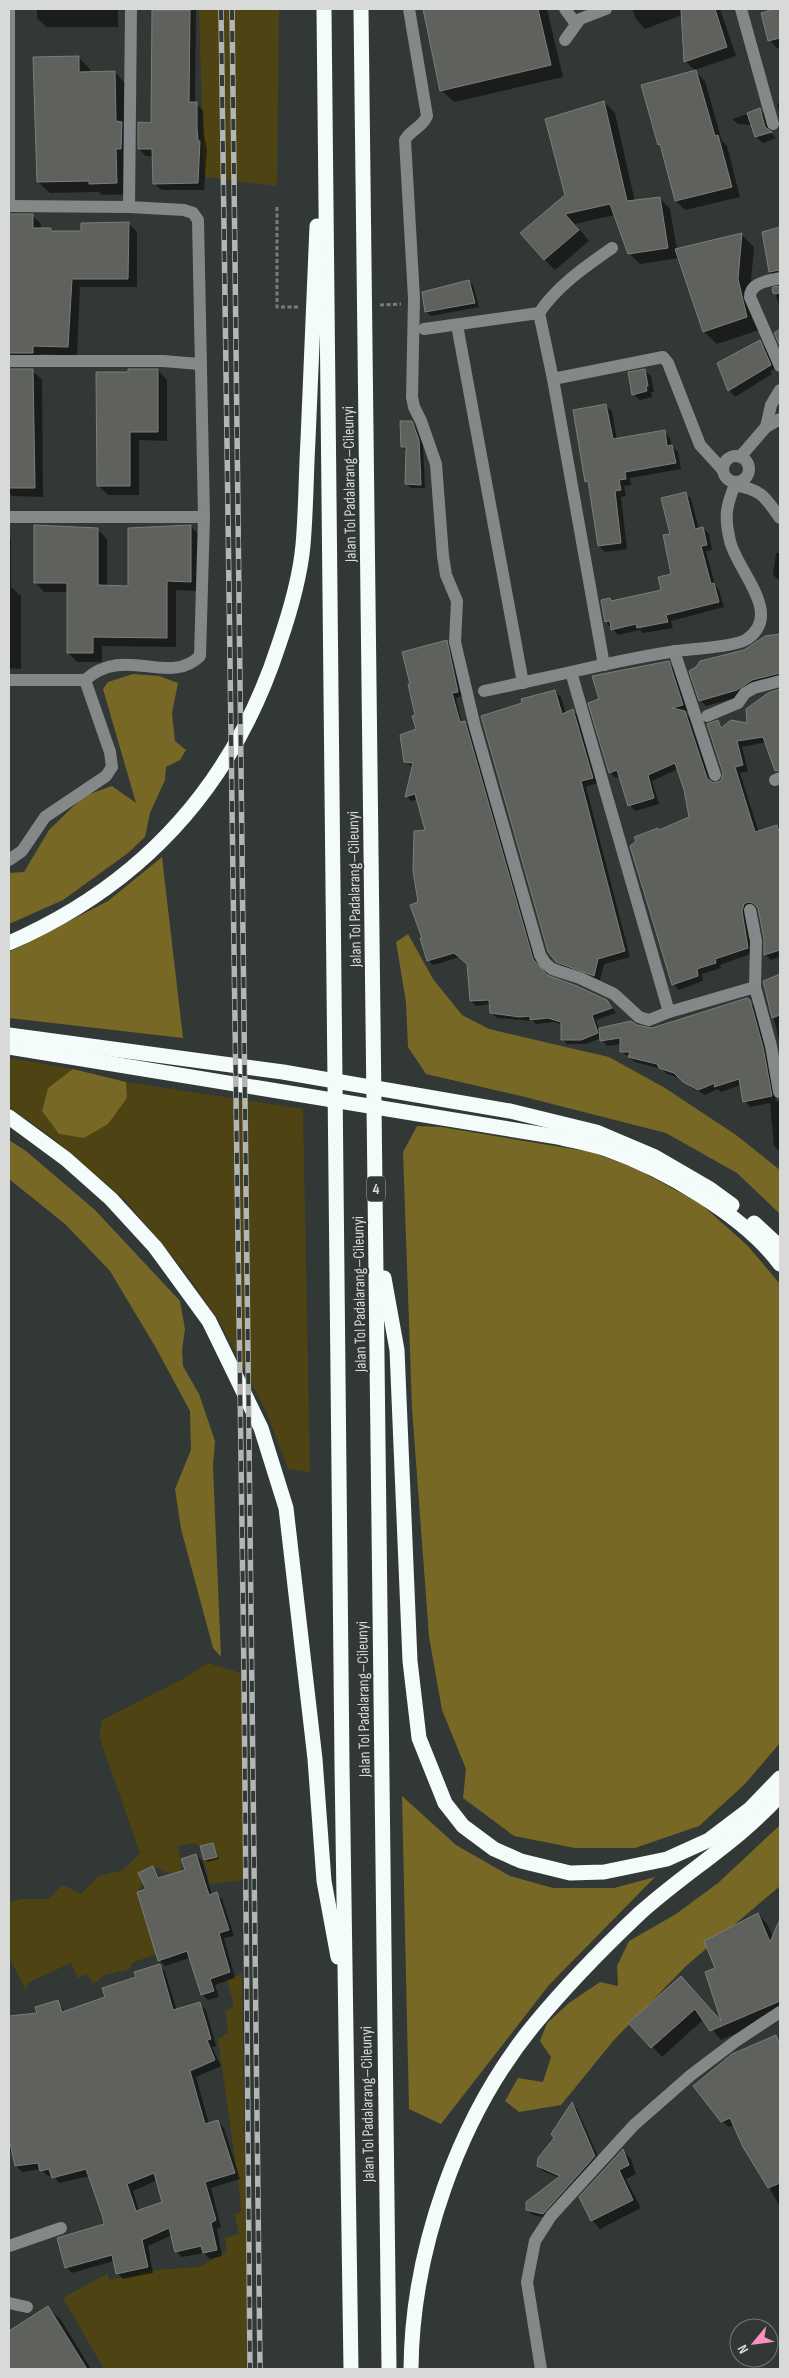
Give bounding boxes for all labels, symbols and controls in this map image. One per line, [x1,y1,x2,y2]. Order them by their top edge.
street label: Jalan Tol Padalarang–Cileunyi [339,406,361,563]
street label: Jalan Tol Padalarang–Cileunyi [344,811,366,968]
road number: 4 [367,1176,385,1202]
street label: Jalan Tol Padalarang–Cileunyi [349,1216,371,1373]
street label: Jalan Tol Padalarang–Cileunyi [353,1621,375,1778]
street label: Jalan Tol Padalarang–Cileunyi [357,2026,379,2183]
north arrow [729,2318,779,2368]
text: N [734,2342,752,2356]

